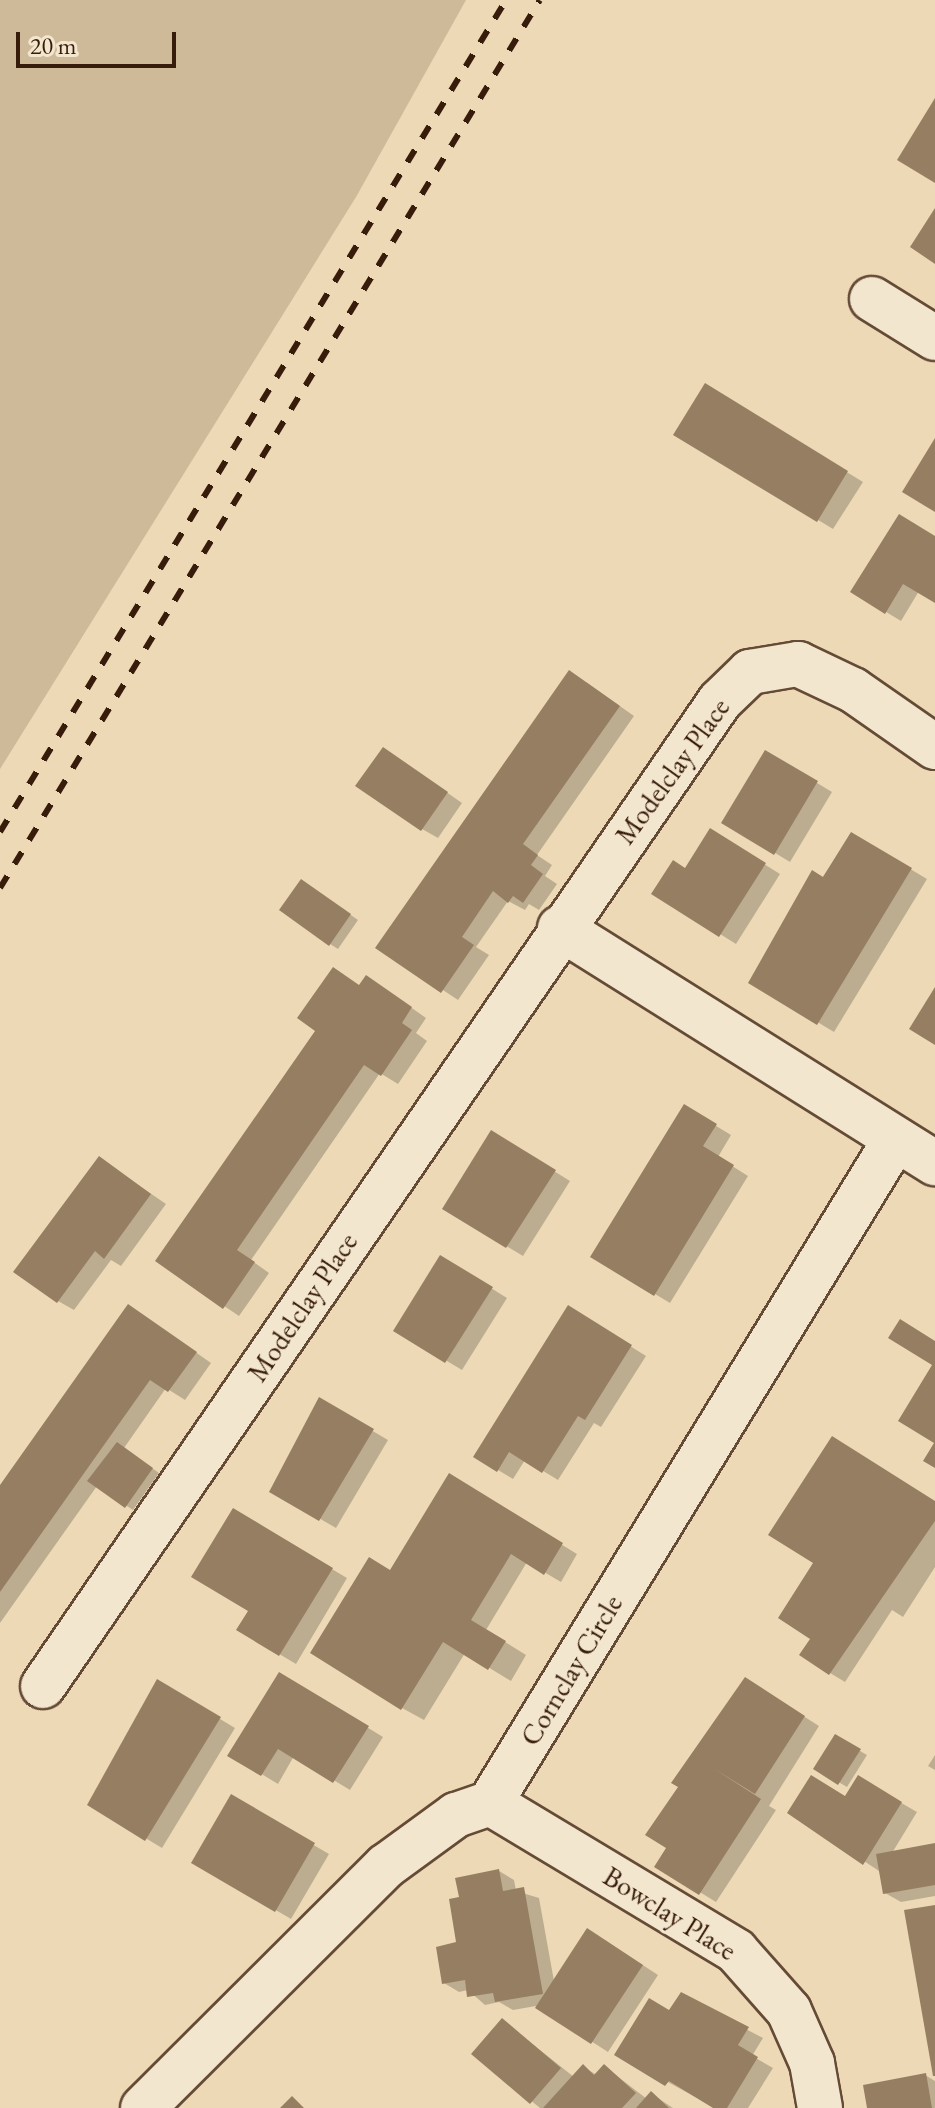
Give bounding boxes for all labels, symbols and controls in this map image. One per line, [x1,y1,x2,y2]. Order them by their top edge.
scale bar [20,16,180,66]
text: 20 m [30,30,77,61]
street label: Modelclay Place [608,691,736,851]
street label: Modelclay Place [240,1226,364,1388]
street label: Cornclay Circle [513,1589,629,1751]
street label: Bowclay Place [597,1859,743,1967]

